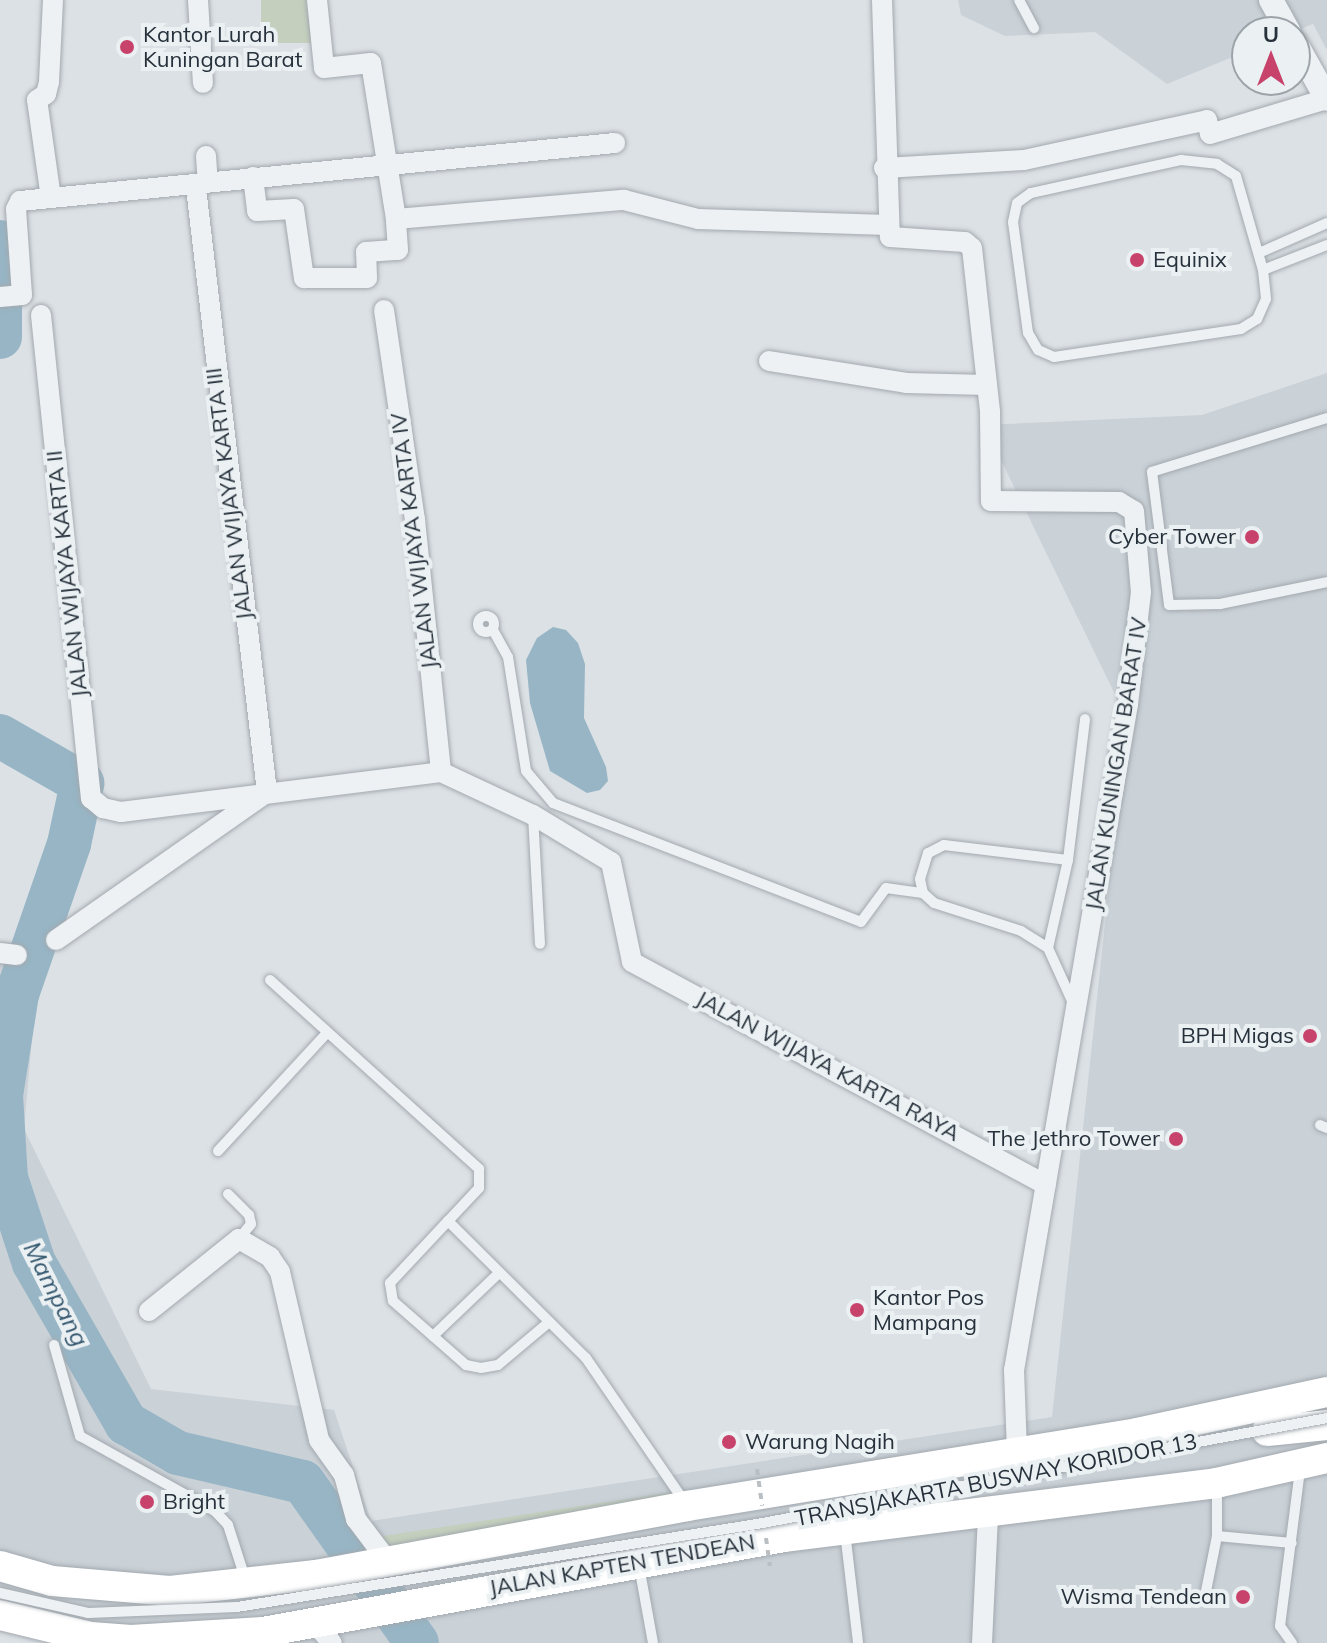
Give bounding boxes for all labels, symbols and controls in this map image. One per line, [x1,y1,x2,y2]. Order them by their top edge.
north arrow [1231,16,1311,96]
text: U [1263,20,1279,48]
place label: Kantor Lurah Kuningan Barat [143,21,302,72]
marker: Kantor Lurah Kuningan Barat [118,38,136,56]
place label: Equinix [1153,247,1227,273]
marker: Equinix [1128,251,1146,269]
street label: JALAN WIJAYA KARTA III [200,366,258,622]
street label: JALAN WIJAYA KARTA IV [385,411,443,671]
street label: JALAN WIJAYA KARTA II [41,449,93,699]
place label: Cyber Tower [1108,524,1236,550]
marker: Cyber Tower [1243,528,1261,546]
street label: JALAN KUNINGAN BARAT IV [1080,615,1152,913]
street label: JALAN WIJAYA KARTA RAYA [692,985,964,1147]
place label: BPH Migas [1181,1023,1294,1049]
marker: BPH Migas [1301,1027,1319,1045]
place label: The Jethro Tower [987,1126,1160,1152]
marker: The Jethro Tower [1167,1130,1185,1148]
water label: Mampang [17,1237,95,1351]
place label: Kantor Pos Mampang [873,1284,984,1336]
marker: Kantor Pos Mampang [848,1301,866,1319]
street label: TRANSJAKARTA BUSWAY KORIDOR 13 [793,1428,1199,1532]
place label: Warung Nagih [745,1429,895,1455]
marker: Warung Nagih [720,1433,738,1451]
place label: Bright [163,1489,225,1515]
marker: Bright [138,1493,156,1511]
street label: JALAN KAPTEN TENDEAN [487,1529,757,1601]
place label: Wisma Tendean [1060,1584,1227,1610]
marker: Wisma Tendean [1234,1588,1252,1606]

